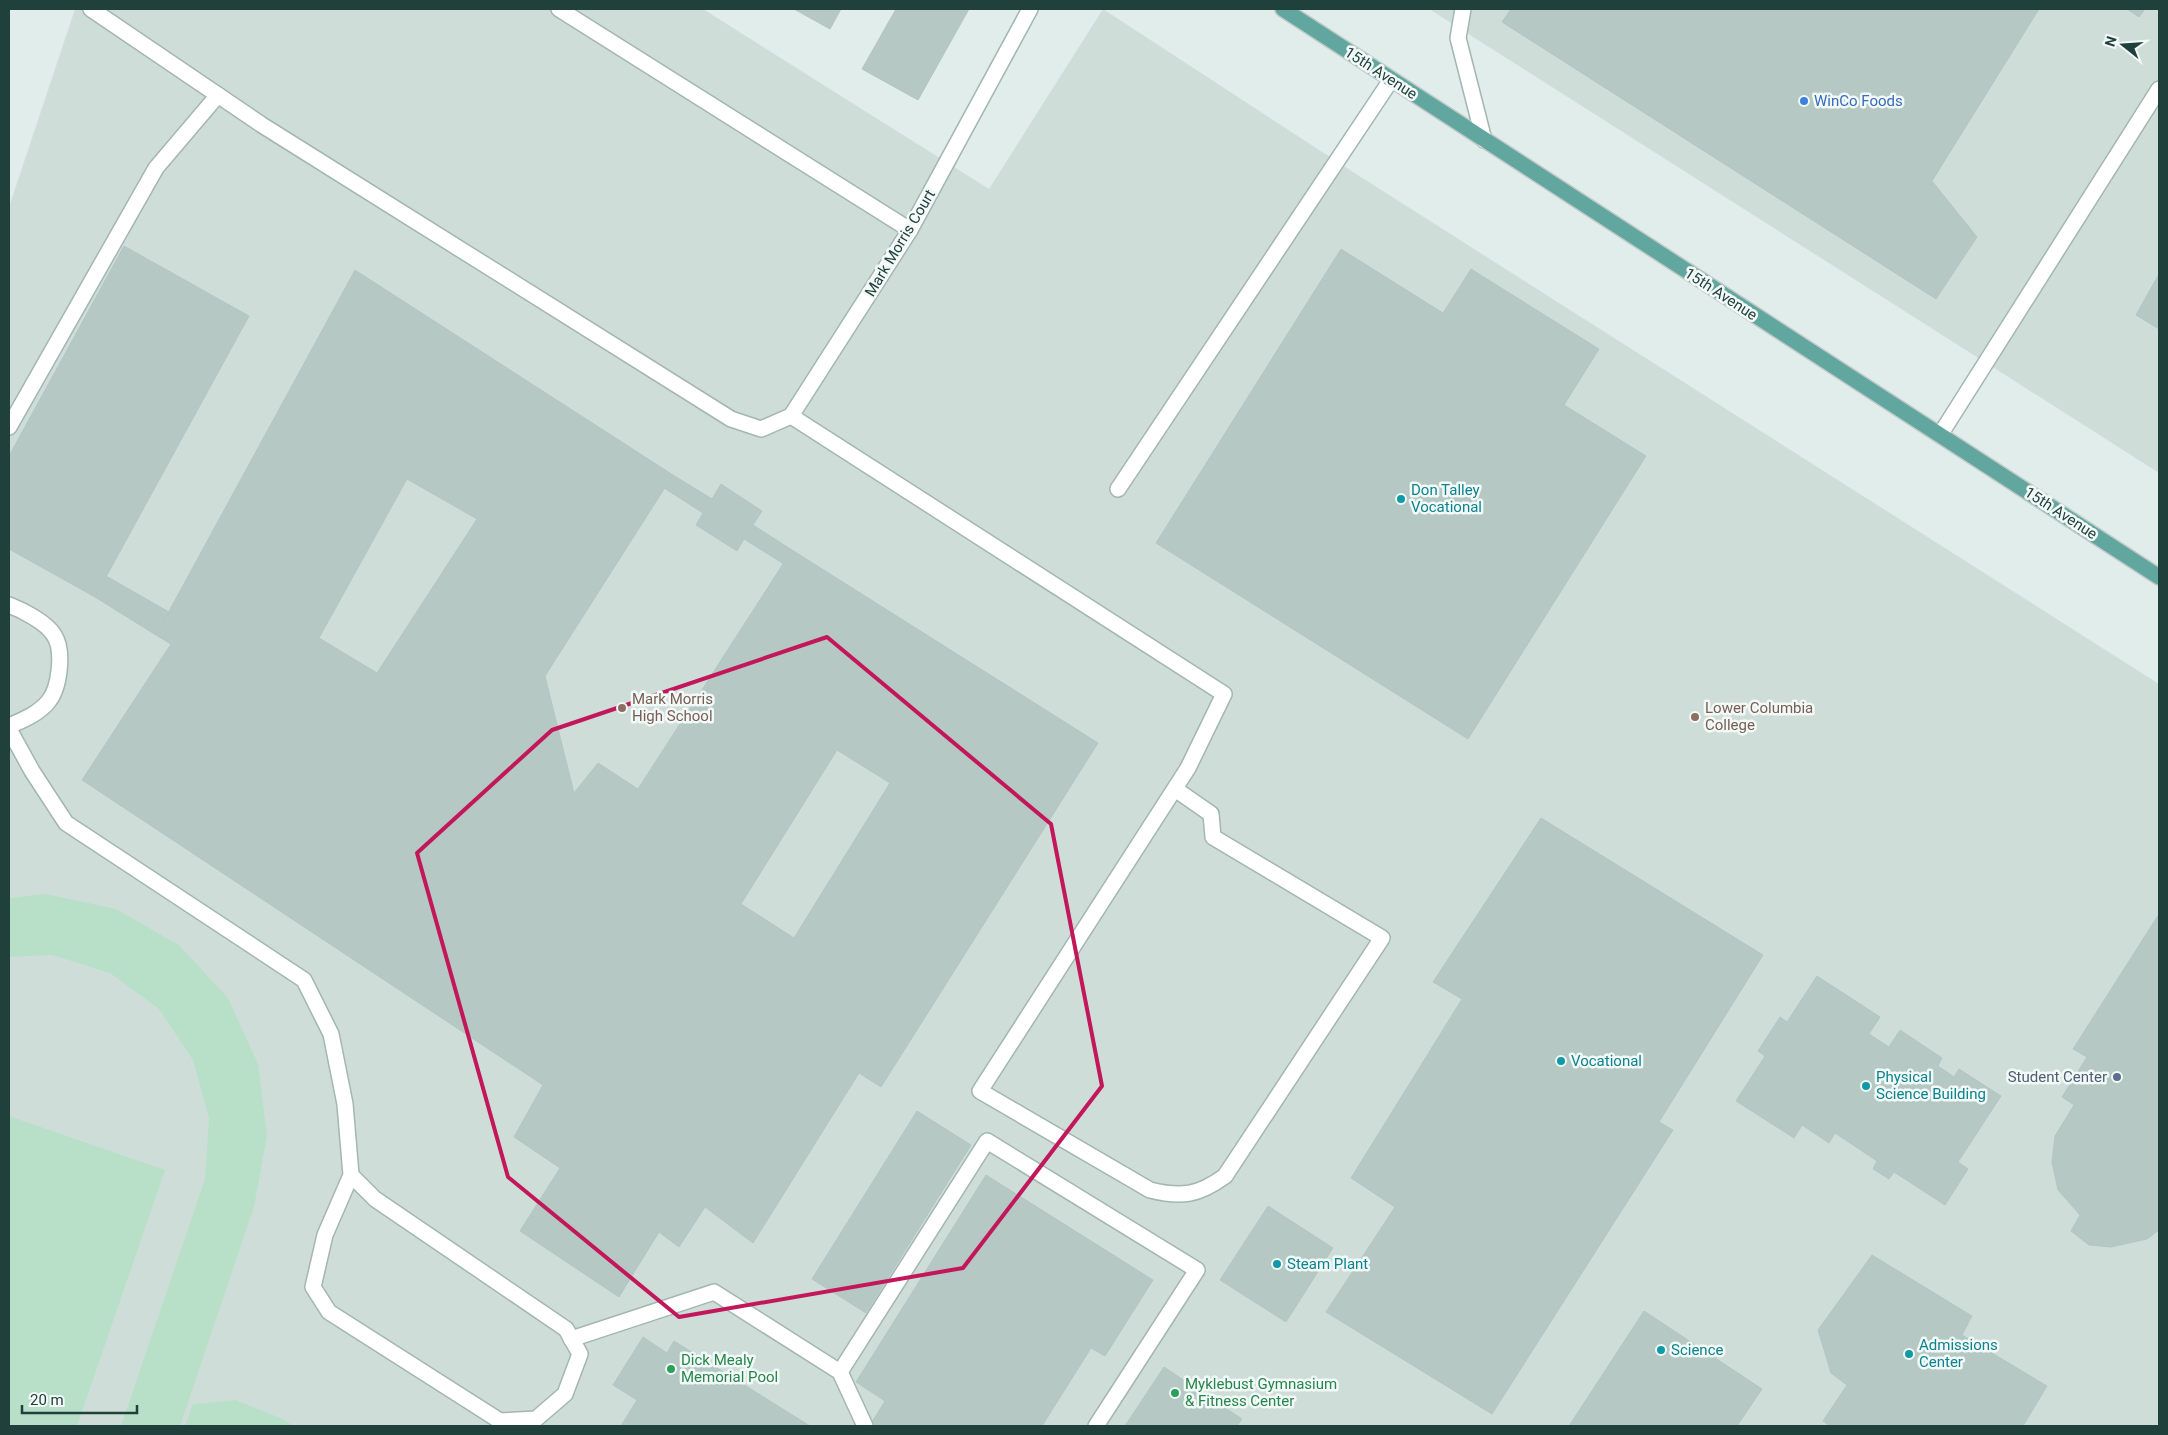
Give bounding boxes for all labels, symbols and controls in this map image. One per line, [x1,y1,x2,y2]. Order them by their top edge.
north arrow [2098,20,2148,70]
text: N [2101,34,2120,48]
street label: 15th Avenue [1341,43,1421,103]
place label: WinCo Foods [1814,92,1903,110]
marker: WinCo Foods [1798,95,1810,107]
street label: Mark Morris Court [861,186,939,300]
street label: 15th Avenue [1681,264,1761,324]
place label: Don Talley Vocational [1411,481,1482,516]
street label: 15th Avenue [2021,483,2101,543]
marker: Don Talley Vocational [1395,493,1407,505]
place label: Mark Morris High School [632,690,713,725]
place label: Lower Columbia College [1705,699,1813,734]
marker: Mark Morris High School [616,702,628,714]
marker: Lower Columbia College [1689,711,1701,723]
place label: Vocational [1571,1052,1642,1070]
marker: Vocational [1555,1055,1567,1067]
place label: Physical Science Building [1876,1068,1986,1103]
place label: Student Center [2008,1068,2107,1086]
marker: Student Center [2111,1071,2123,1083]
marker: Physical Science Building [1860,1080,1872,1092]
place label: Steam Plant [1287,1255,1368,1273]
marker: Steam Plant [1271,1258,1283,1270]
place label: Admissions Center [1919,1336,1998,1371]
place label: Science [1671,1341,1723,1359]
marker: Science [1655,1344,1667,1356]
marker: Admissions Center [1903,1348,1915,1360]
place label: Dick Mealy Memorial Pool [681,1351,778,1386]
marker: Dick Mealy Memorial Pool [665,1363,677,1375]
place label: Myklebust Gymnasium & Fitness Center [1185,1375,1337,1410]
scale bar [22,1382,138,1414]
marker: Myklebust Gymnasium & Fitness Center [1169,1387,1181,1399]
text: 20 m [30,1391,64,1409]

